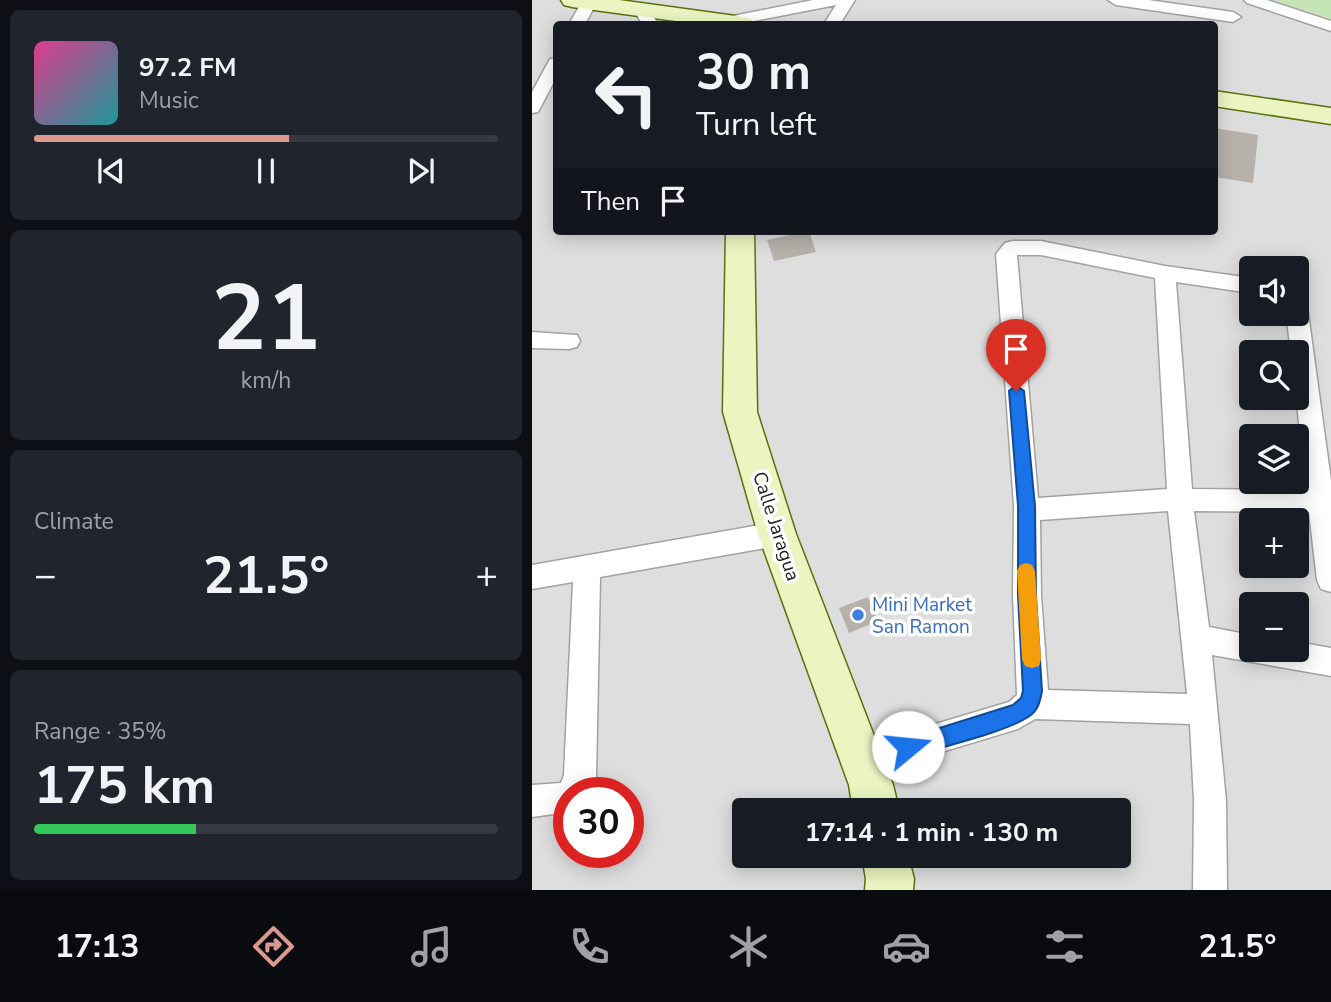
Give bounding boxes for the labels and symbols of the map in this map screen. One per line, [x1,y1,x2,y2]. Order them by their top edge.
pin [986,319,1046,391]
street label: Calle Jaragua [746,468,806,584]
place label: Mini Market San Ramon [872,592,972,640]
marker: Mini Market San Ramon [850,607,866,623]
position arrow [871,710,945,784]
speed limit sign: 30 [553,777,644,868]

